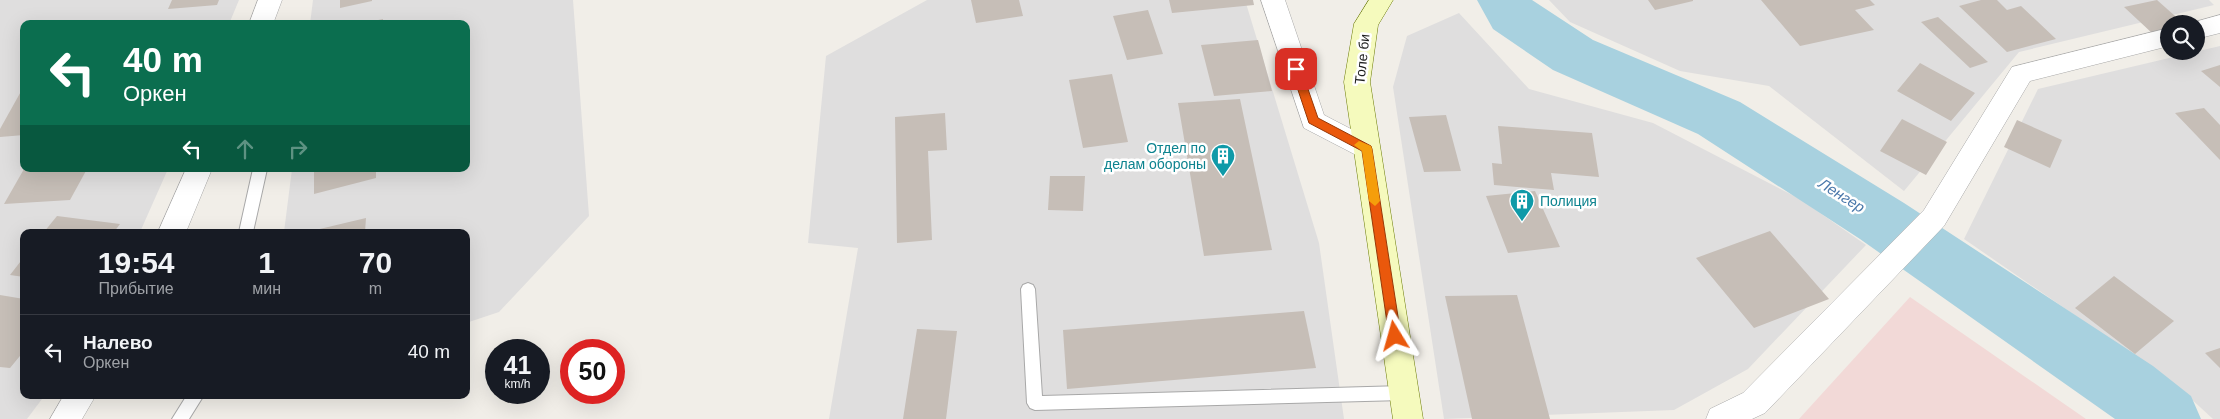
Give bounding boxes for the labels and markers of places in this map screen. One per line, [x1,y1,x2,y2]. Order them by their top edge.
pin [1275,48,1317,90]
place label: Отдел по делам обороны [1104,140,1206,172]
building icon: Отдел по делам обороны [1210,143,1236,177]
building icon: Полиция [1509,188,1535,222]
place label: Полиция [1540,193,1597,209]

